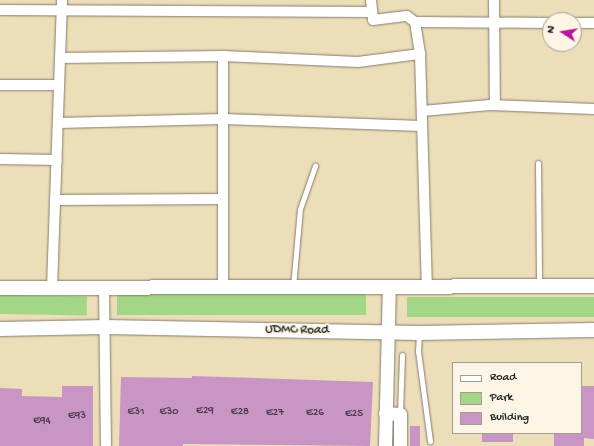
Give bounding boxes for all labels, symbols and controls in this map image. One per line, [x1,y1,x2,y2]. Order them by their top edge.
north arrow [542,12,582,52]
text: N [545,25,558,34]
street label: UDMC Road [265,323,329,339]
legend [452,362,582,434]
text: Road [490,371,516,385]
text: Park [490,391,513,405]
house number: E29 [196,404,214,418]
house number: E31 [127,405,145,419]
house number: E30 [160,405,178,419]
house number: E28 [231,405,249,419]
house number: E27 [266,406,284,420]
house number: E26 [306,406,324,420]
house number: E25 [345,407,363,421]
house number: E93 [68,409,86,423]
text: Building [490,411,529,425]
house number: E94 [33,414,51,428]

